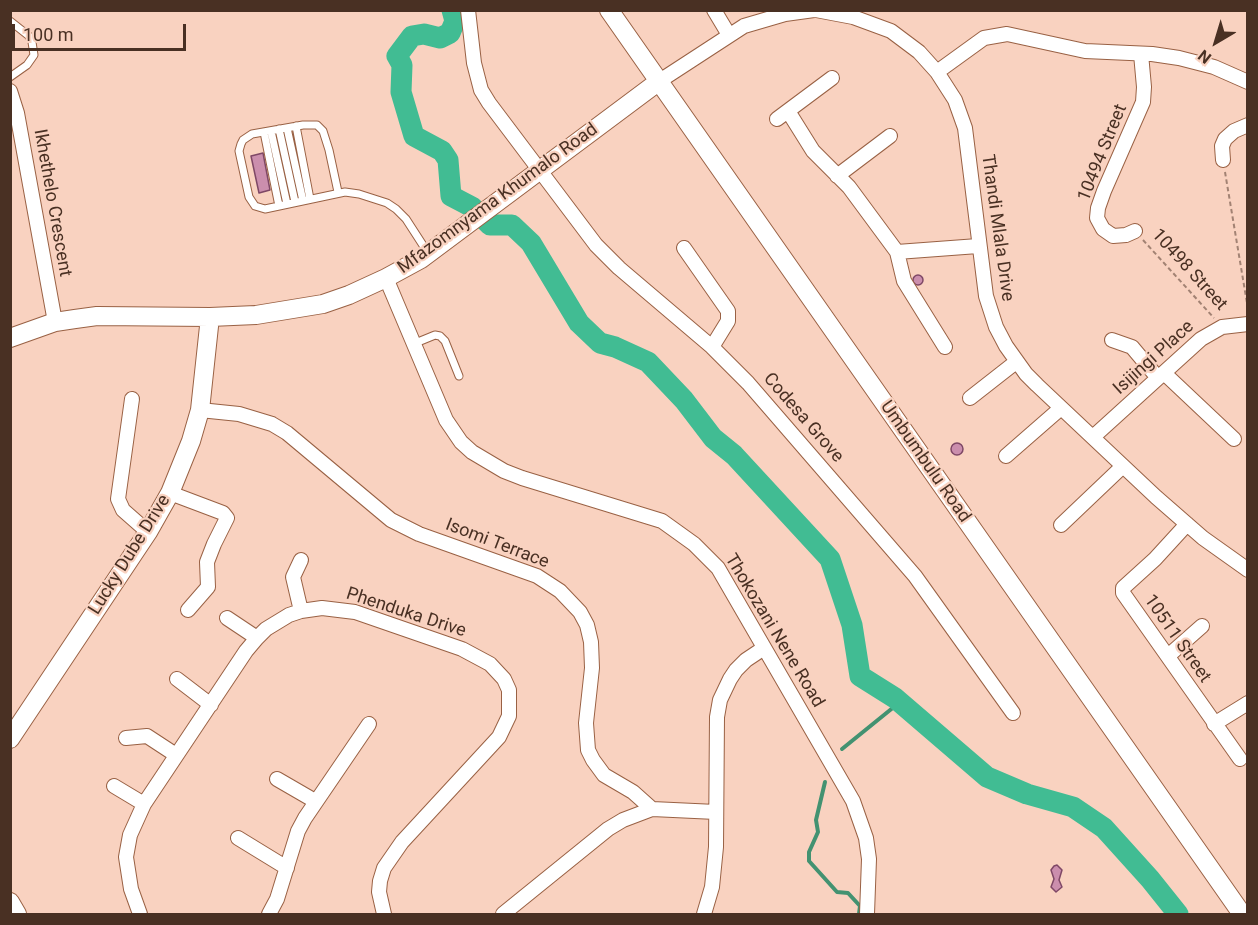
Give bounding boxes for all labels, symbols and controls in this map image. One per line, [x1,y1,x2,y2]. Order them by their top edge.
scale bar [15,12,189,50]
north arrow [1186,12,1246,72]
text: 100 m [23,24,74,45]
text: N [1194,46,1215,68]
street label: 10494 Street [1074,101,1132,205]
street label: Mfazomnyama Khumalo Road [394,119,602,279]
street label: Ikhethelo Crescent [28,128,76,278]
street label: Thandi Mlala Drive [976,153,1018,303]
street label: 10498 Street [1147,225,1231,315]
street label: Isijingi Place [1109,316,1199,400]
street label: Codesa Grove [758,369,848,467]
street label: Umbumbulu Road [875,397,975,527]
street label: Lucky Dube Drive [85,491,175,619]
street label: Isomi Terrace [442,514,552,574]
street label: Thokozani Nene Road [720,550,828,712]
street label: Phenduka Drive [343,583,469,643]
street label: 10511 Street [1139,591,1215,687]

